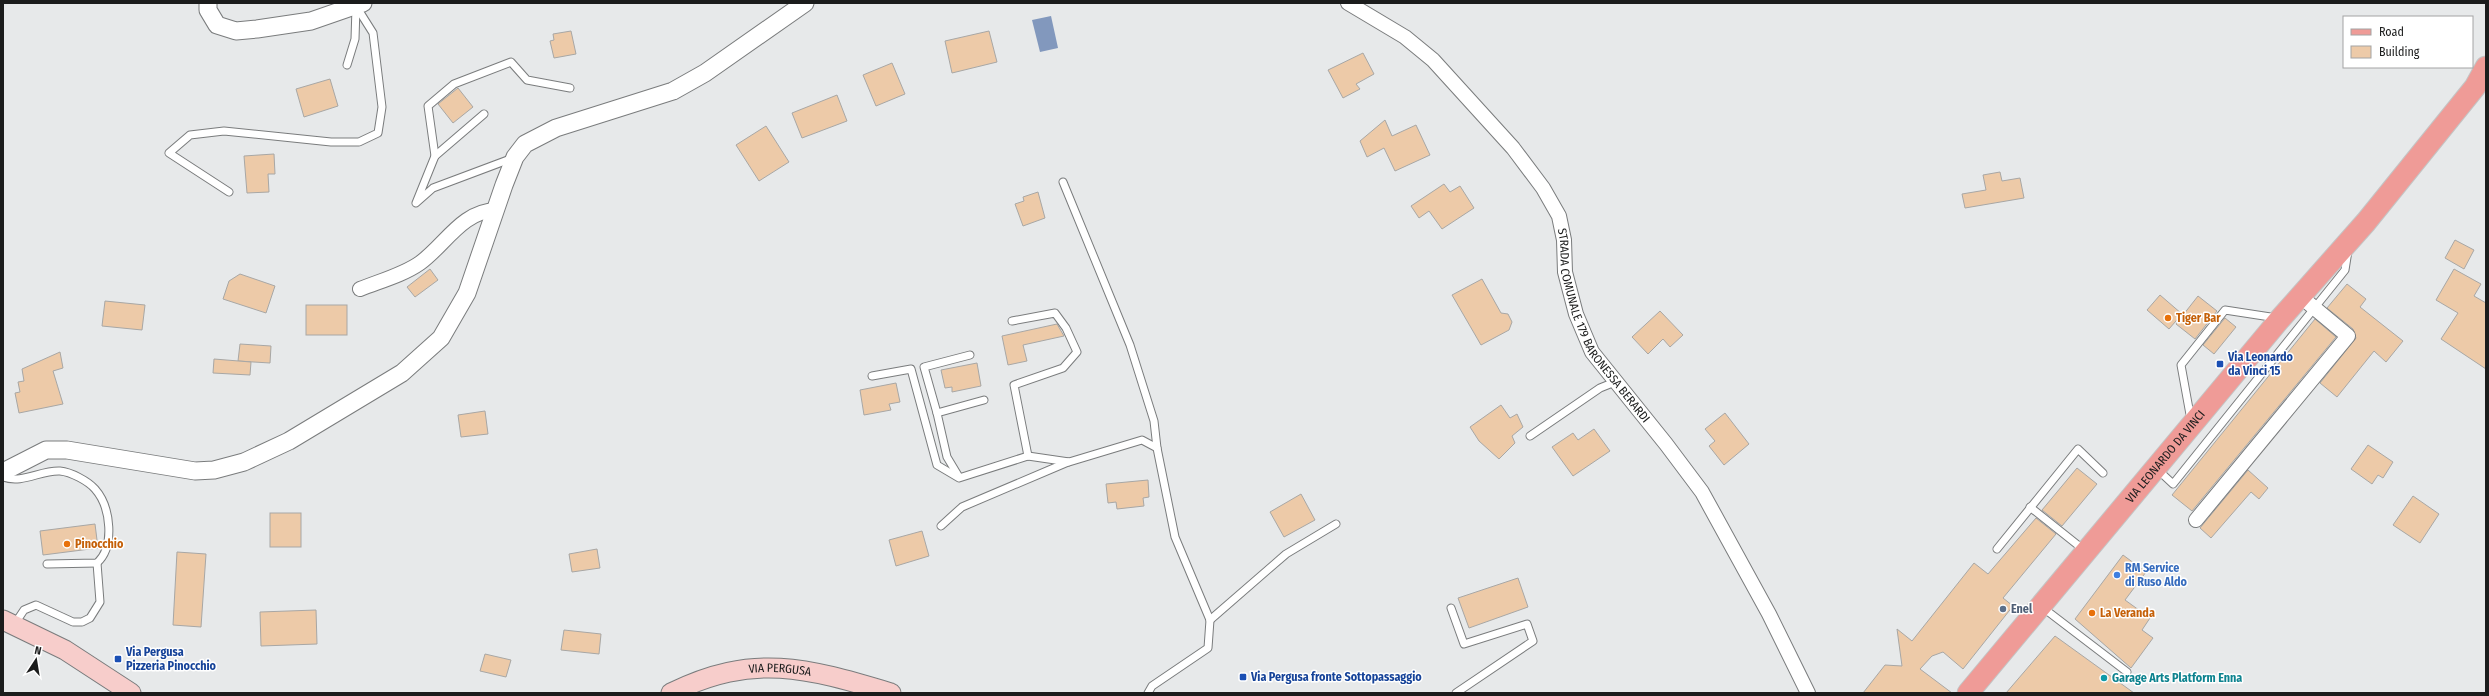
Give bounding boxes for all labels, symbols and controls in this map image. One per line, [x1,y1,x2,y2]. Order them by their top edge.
legend [2343,16,2473,68]
text: Road [2379,25,2404,39]
text: Building [2379,45,2420,59]
street label: STRADA COMUNALE 179 BARONESSA BERARDI [1555,227,1653,425]
place label: Tiger Bar [2176,311,2221,325]
marker: Tiger Bar [2163,313,2173,323]
place label: Via Leonardo da Vinci 15 [2227,350,2294,378]
marker: Via Leonardo da Vinci 15 [2215,359,2225,369]
street label: VIA LEONARDO DA VINCI [2123,407,2208,506]
place label: Pinocchio [75,537,124,551]
marker: Pinocchio [62,539,72,549]
place label: RM Service di Ruso Aldo [2125,561,2188,589]
marker: RM Service di Ruso Aldo [2112,570,2122,580]
place label: Enel [2011,602,2033,616]
marker: Enel [1998,604,2008,614]
place label: La Veranda [2100,606,2155,620]
marker: La Veranda [2087,608,2097,618]
north arrow [16,640,56,680]
text: N [33,644,43,658]
place label: Via Pergusa Pizzeria Pinocchio [125,645,217,673]
marker: Via Pergusa Pizzeria Pinocchio [113,654,123,664]
street label: VIA PERGUSA [748,661,813,679]
place label: Via Pergusa fronte Sottopassaggio [1250,670,1422,684]
place label: Garage Arts Platform Enna [2112,671,2242,685]
marker: Via Pergusa fronte Sottopassaggio [1238,672,1248,682]
marker: Garage Arts Platform Enna [2099,673,2109,683]

